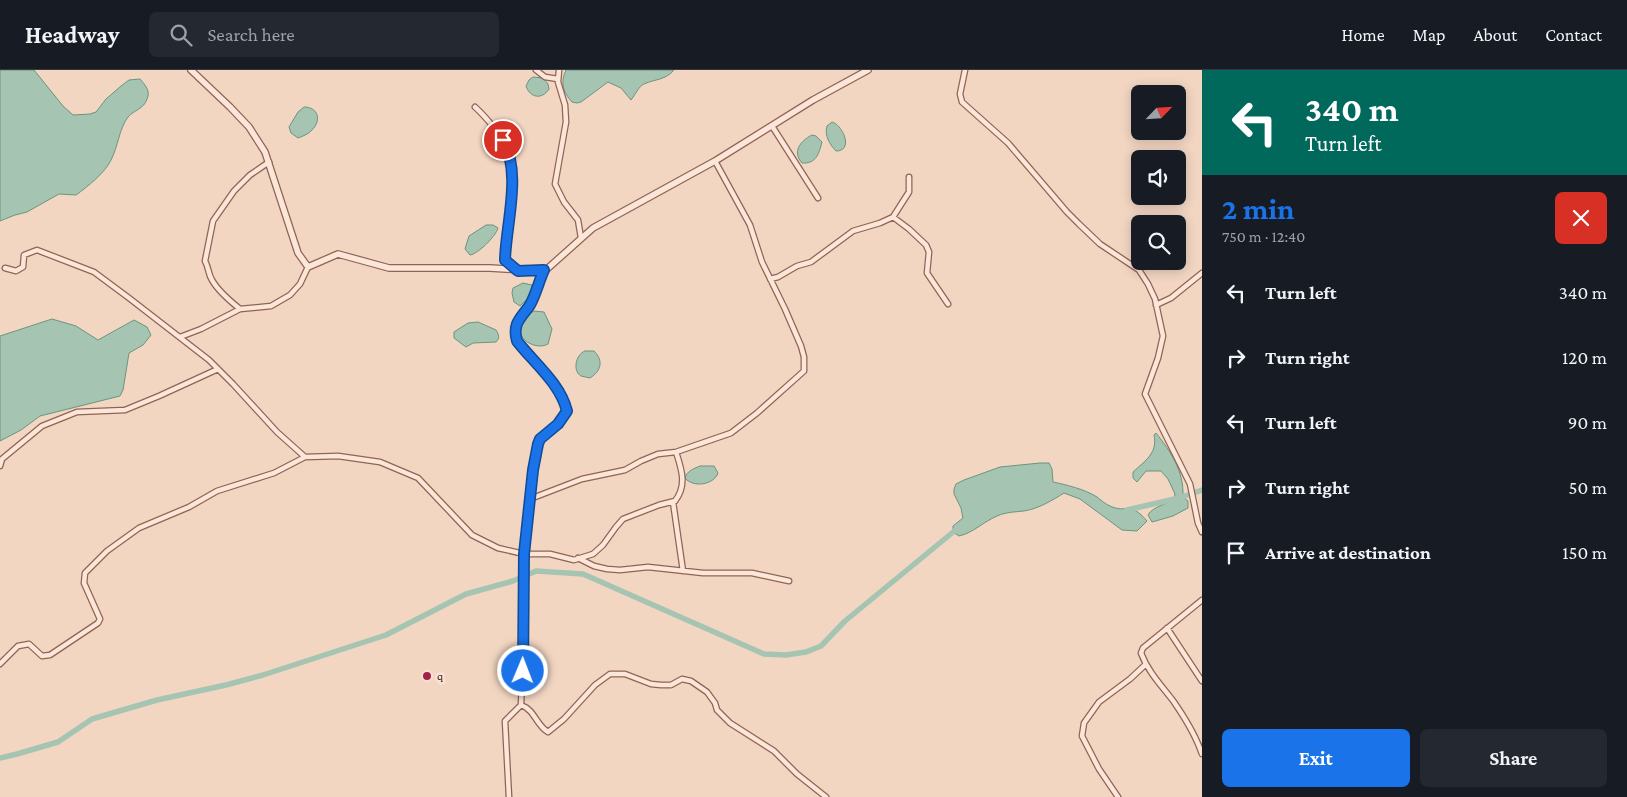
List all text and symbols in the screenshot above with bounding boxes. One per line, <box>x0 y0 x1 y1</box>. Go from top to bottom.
search box <box>149 12 499 57</box>
text: Headway <box>25 21 119 48</box>
icon: search <box>167 21 195 49</box>
text: Search here <box>207 24 295 45</box>
text: Home <box>1342 25 1385 45</box>
text: Map <box>1413 25 1445 45</box>
text: About <box>1473 25 1517 45</box>
text: Contact <box>1545 25 1602 45</box>
north arrow <box>1131 85 1186 140</box>
map controls <box>1131 85 1186 270</box>
icon: left <box>1222 90 1287 155</box>
text: 340 m <box>1305 90 1399 129</box>
pin <box>482 119 524 161</box>
icon: arrive <box>489 126 517 154</box>
text: Turn left <box>1305 131 1382 156</box>
button: sound <box>1131 150 1186 205</box>
text: 2 min <box>1222 192 1294 225</box>
button: close <box>1555 192 1607 244</box>
button: search <box>1131 215 1186 270</box>
text: 750 m · 12:40 <box>1222 228 1305 245</box>
icon: left <box>1222 279 1250 307</box>
text: Turn left <box>1265 282 1337 303</box>
text: 340 m <box>1559 282 1607 303</box>
icon: right <box>1222 344 1250 372</box>
text: Turn right <box>1265 347 1350 368</box>
text: 120 m <box>1562 347 1607 368</box>
icon: left <box>1222 409 1250 437</box>
text: Turn left <box>1265 412 1337 433</box>
text: 90 m <box>1568 412 1607 433</box>
icon: right <box>1222 474 1250 502</box>
text: Turn right <box>1265 477 1350 498</box>
text: 50 m <box>1568 477 1607 498</box>
icon: arrive <box>1222 539 1250 567</box>
text: Arrive at destination <box>1265 542 1431 563</box>
text: 150 m <box>1562 542 1607 563</box>
position arrow <box>496 644 548 696</box>
place label: q <box>437 669 444 683</box>
marker: q <box>421 670 433 682</box>
button: Exit <box>1222 729 1410 787</box>
button: Share <box>1420 729 1607 787</box>

